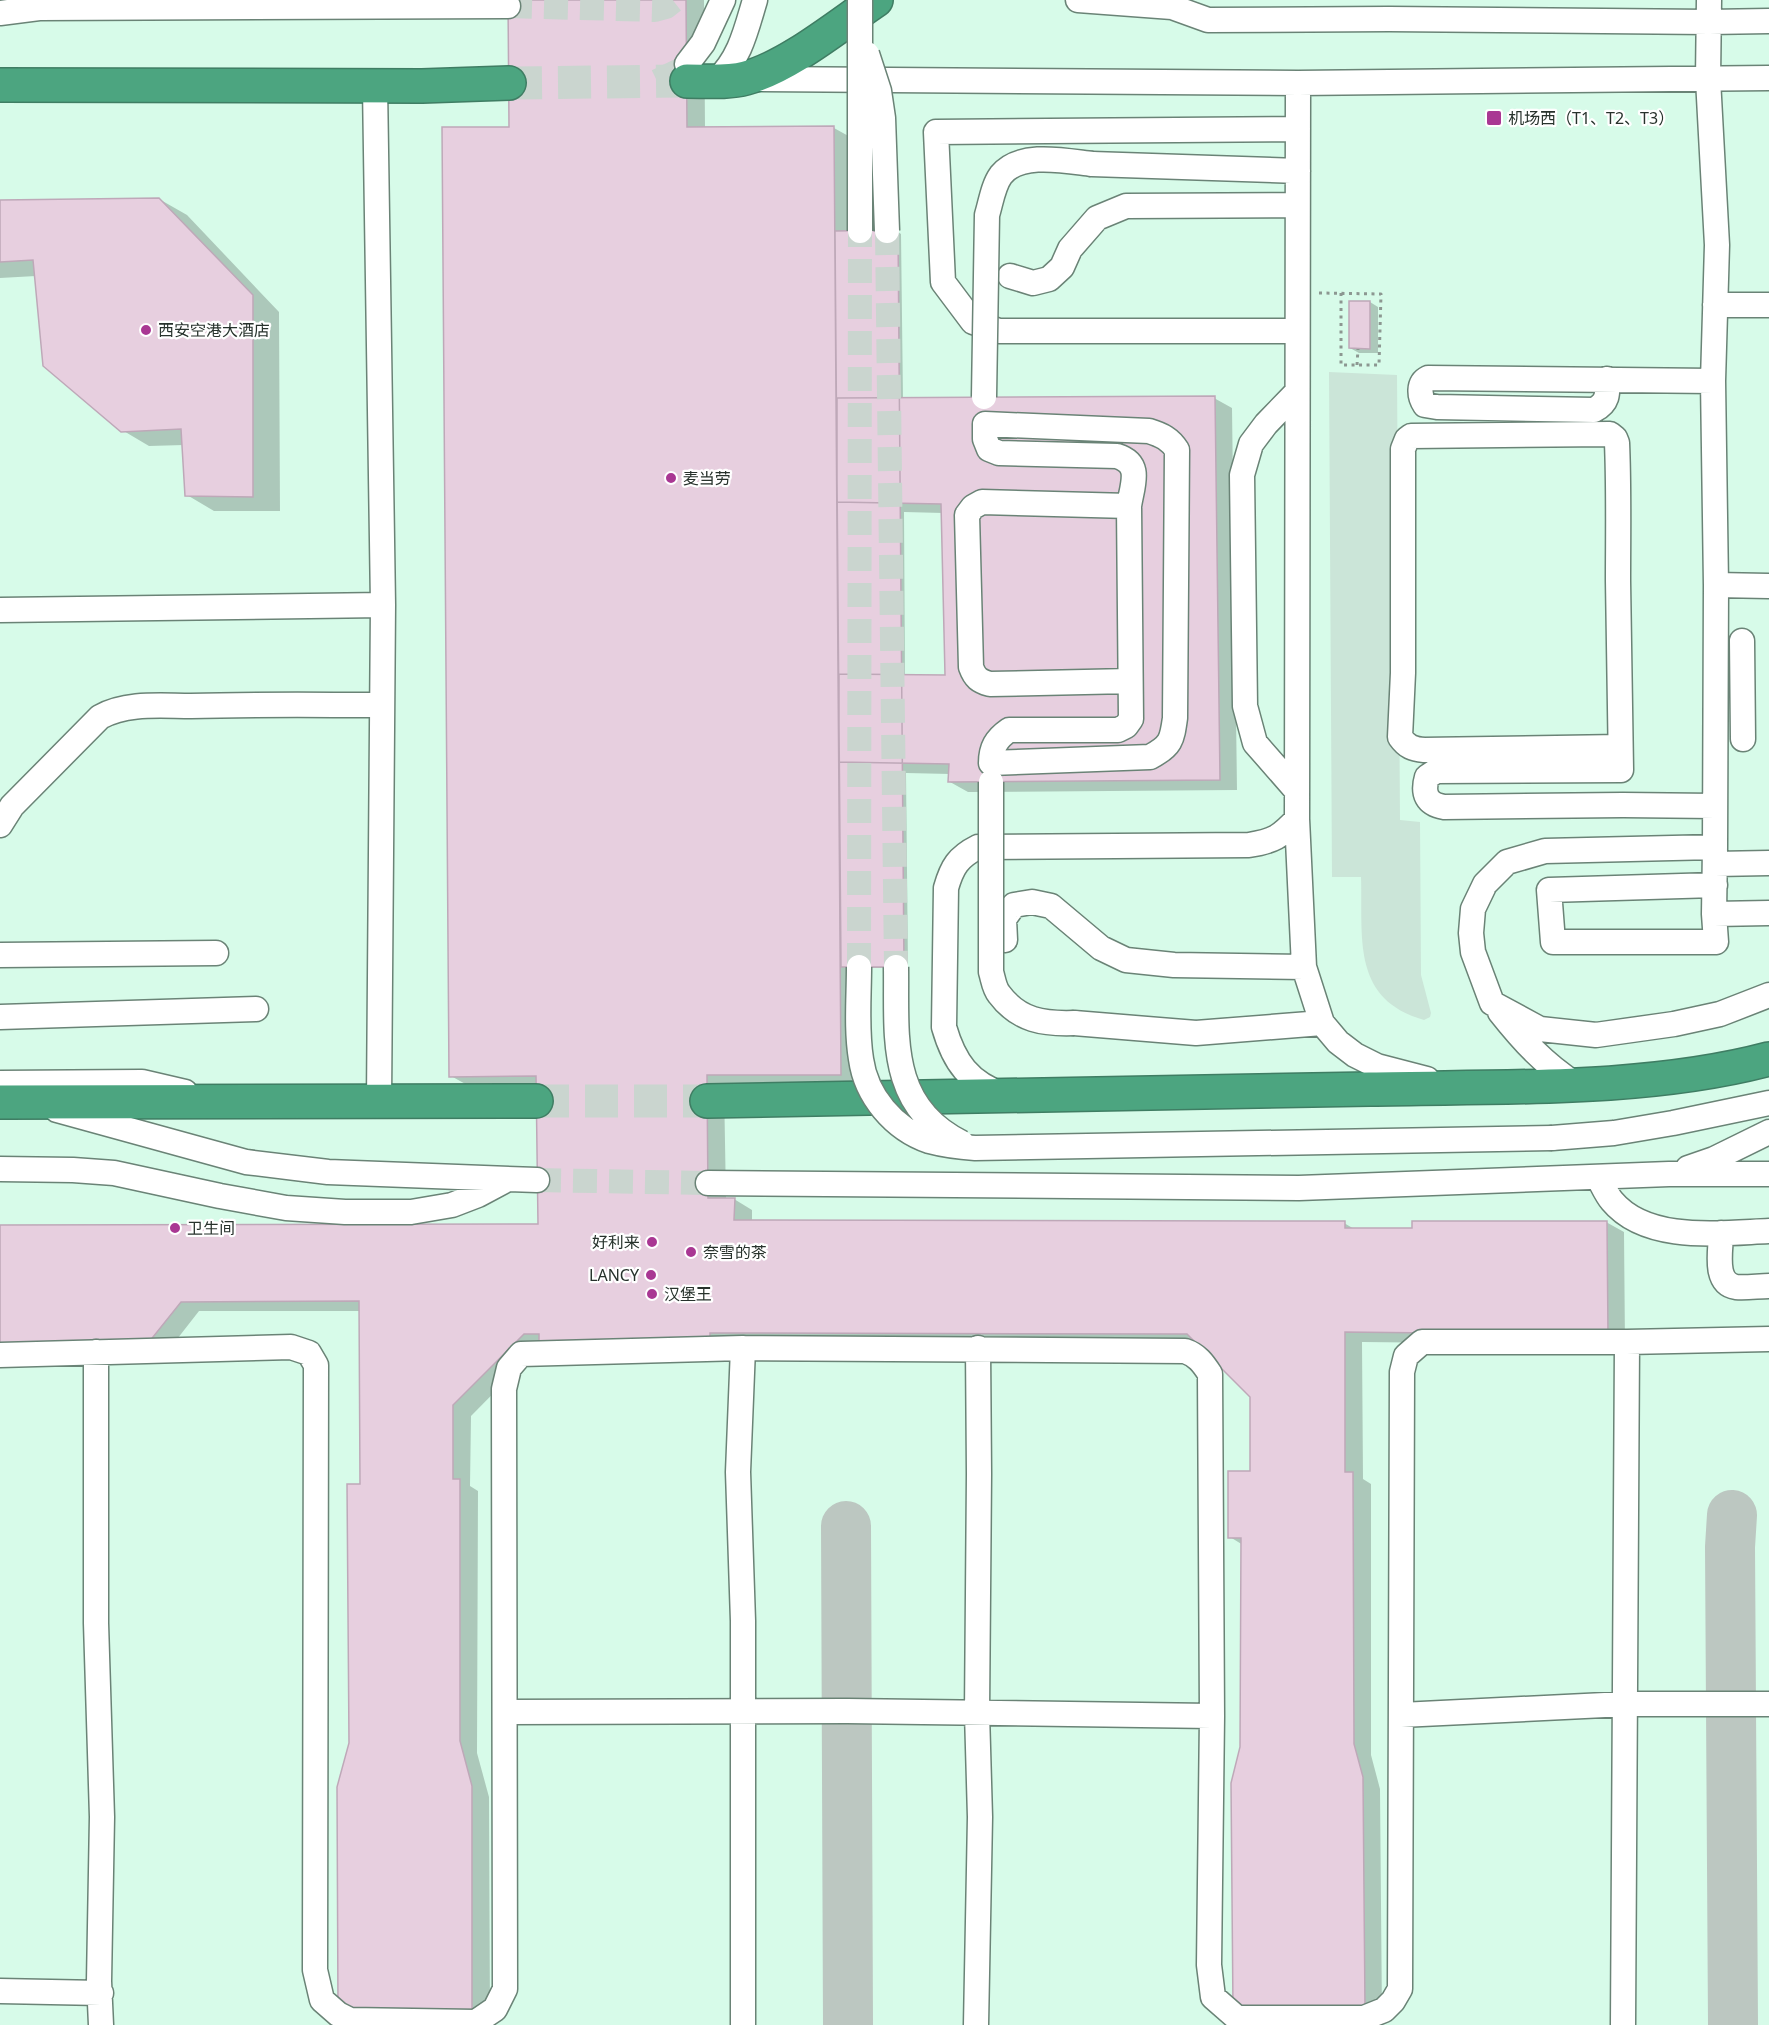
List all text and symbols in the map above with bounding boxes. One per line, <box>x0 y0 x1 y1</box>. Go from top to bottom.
place label: 机场西（T1、T2、T3） <box>1508 107 1674 129</box>
marker: 机场西（T1、T2、T3） <box>1485 109 1503 127</box>
place label: 西安空港大酒店 <box>158 319 270 341</box>
marker: 西安空港大酒店 <box>139 323 153 337</box>
place label: 麦当劳 <box>683 467 731 489</box>
marker: 麦当劳 <box>664 471 678 485</box>
place label: 卫生间 <box>187 1217 235 1239</box>
marker: 卫生间 <box>168 1221 182 1235</box>
place label: 好利来 <box>592 1231 640 1253</box>
marker: 好利来 <box>645 1235 659 1249</box>
place label: 奈雪的茶 <box>703 1241 767 1263</box>
marker: 奈雪的茶 <box>684 1245 698 1259</box>
place label: LANCY <box>589 1264 640 1286</box>
marker: LANCY <box>644 1268 658 1282</box>
place label: 汉堡王 <box>664 1283 712 1305</box>
marker: 汉堡王 <box>645 1287 659 1301</box>

